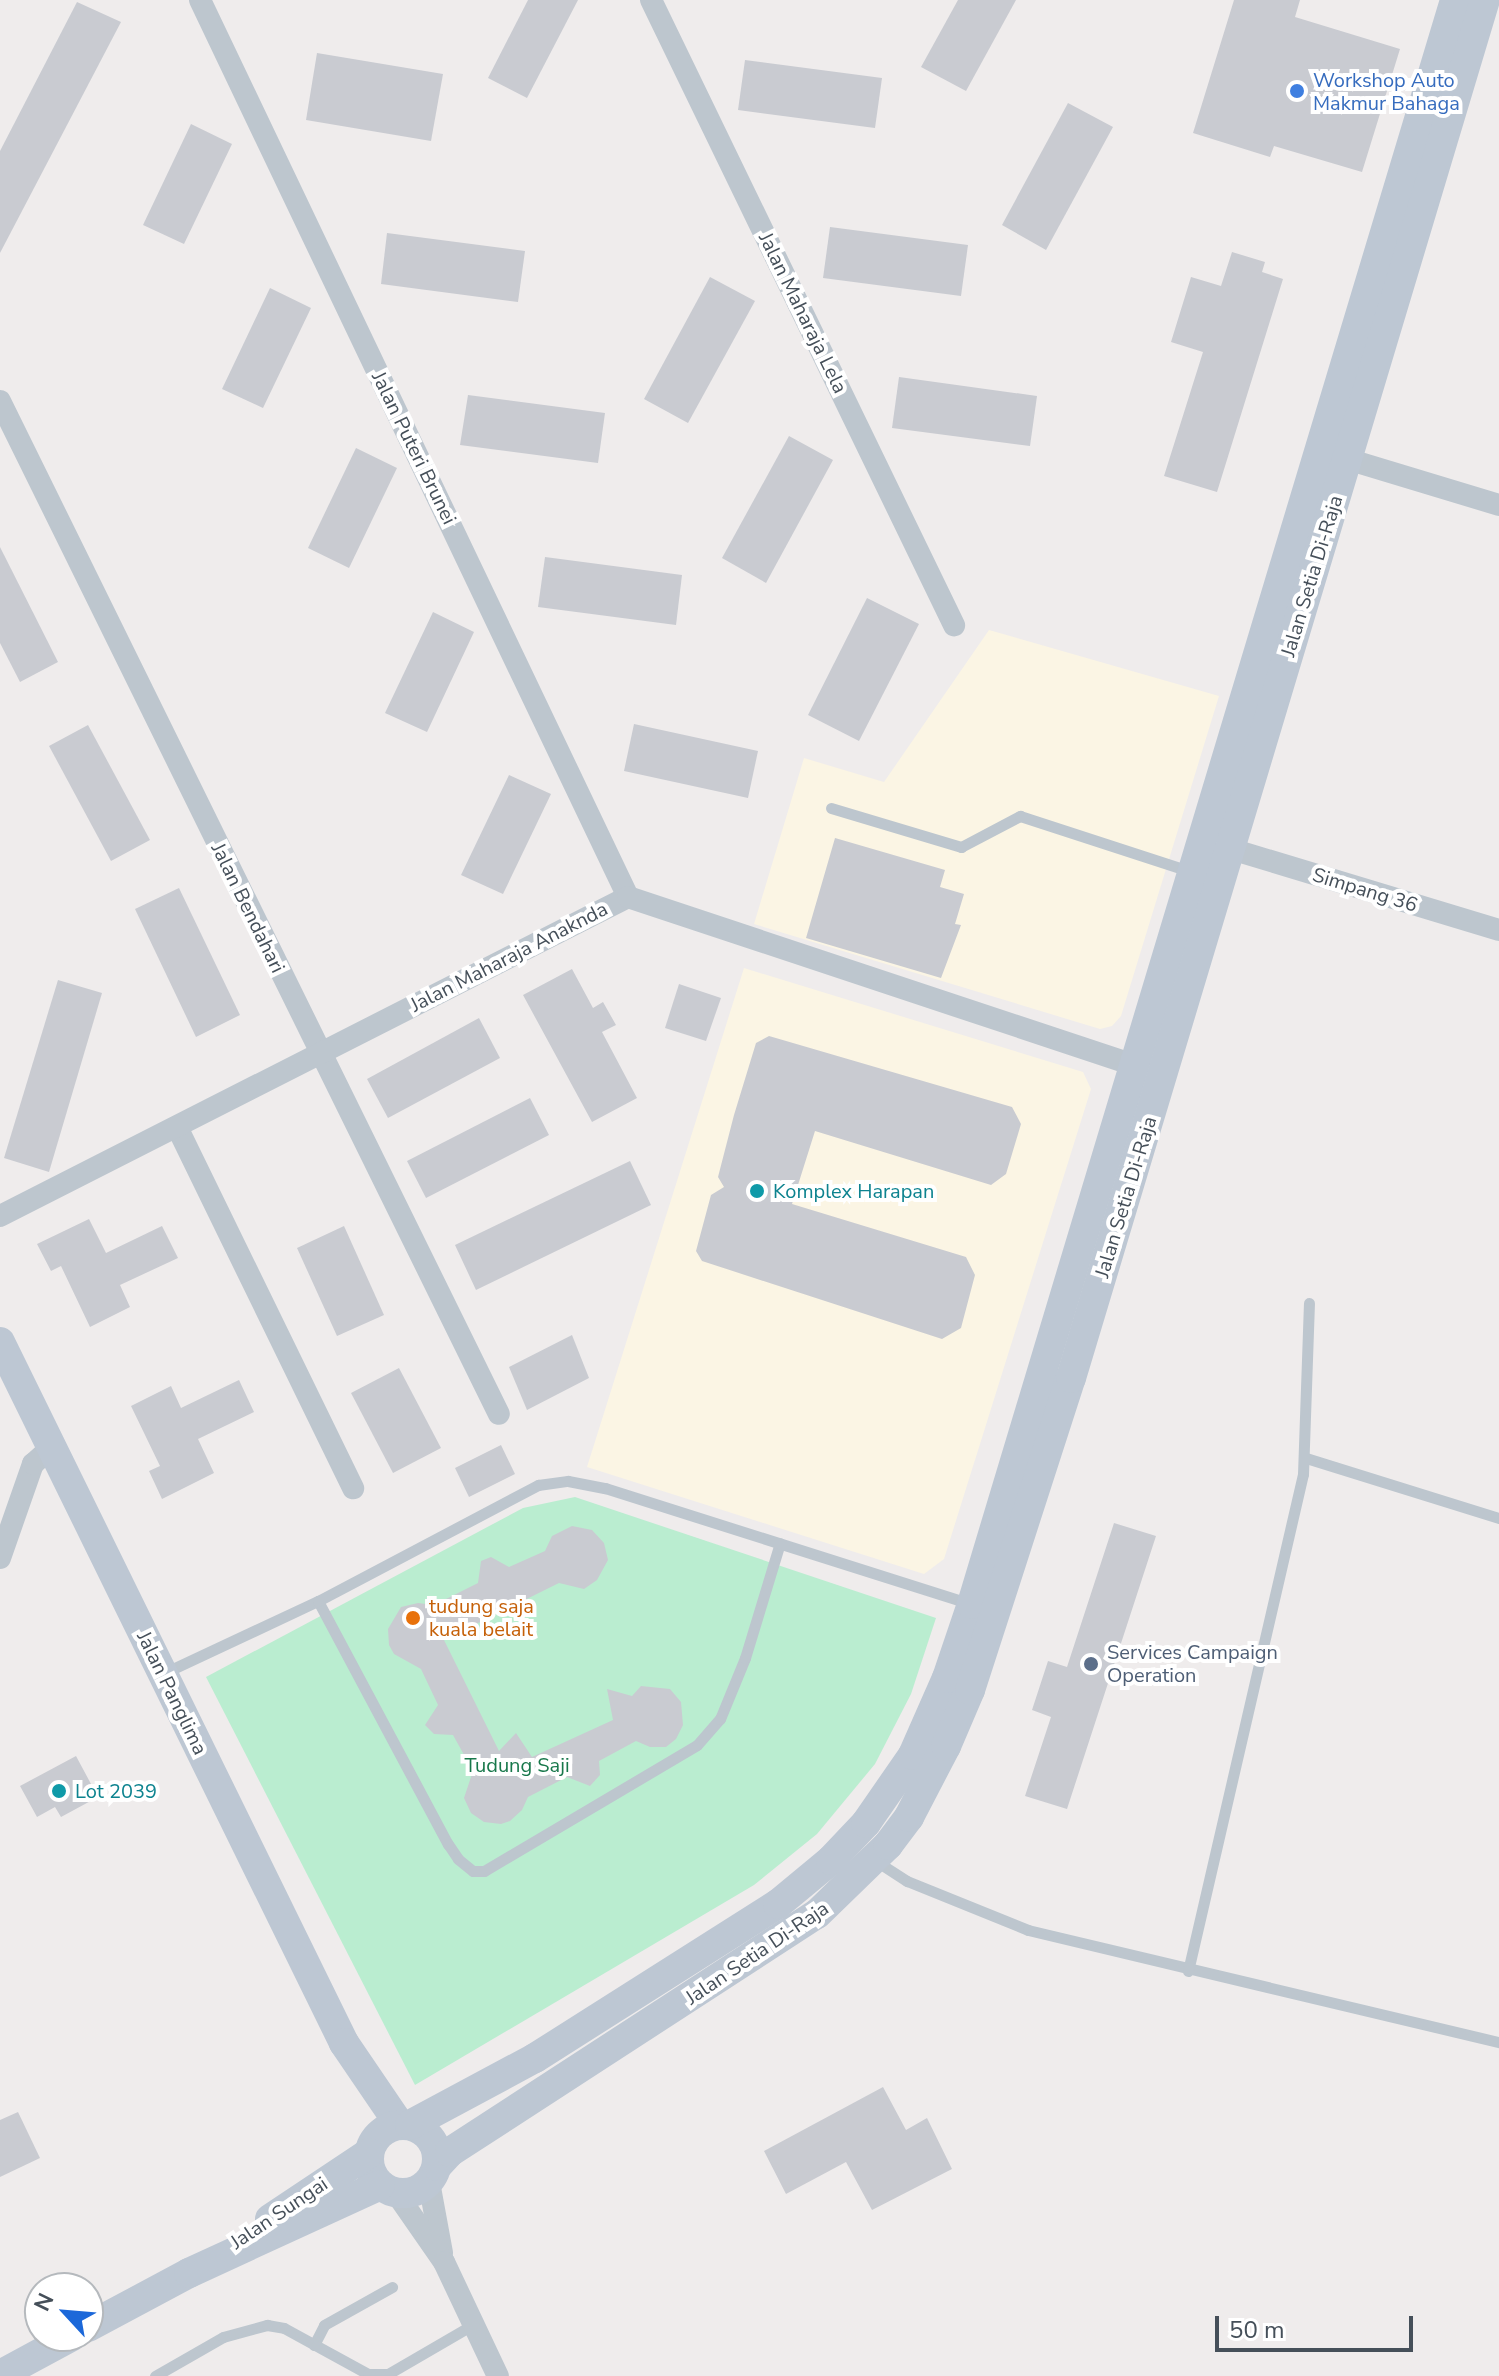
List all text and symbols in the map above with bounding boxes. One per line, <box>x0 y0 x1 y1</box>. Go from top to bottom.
place label: Workshop Auto Makmur Bahaga <box>1313 68 1460 115</box>
marker: Workshop Auto Makmur Bahaga <box>1288 82 1306 100</box>
street label: Jalan Maharaja Lela <box>754 229 852 397</box>
street label: Jalan Puteri Brunei <box>367 368 461 528</box>
street label: Jalan Setia Di-Raja <box>1276 492 1348 660</box>
street label: Jalan Bendahari <box>206 839 290 977</box>
street label: Simpang 36 <box>1310 863 1420 917</box>
street label: Jalan Maharaja Anaknda <box>406 897 612 1017</box>
street label: Jalan Setia Di-Raja <box>1090 1113 1162 1281</box>
place label: Komplex Harapan <box>773 1179 934 1203</box>
marker: Komplex Harapan <box>748 1182 766 1200</box>
place label: tudung saja kuala belait <box>429 1594 534 1641</box>
marker: tudung saja kuala belait <box>404 1609 422 1627</box>
street label: Jalan Panglima <box>132 1627 212 1759</box>
place label: Services Campaign Operation <box>1107 1640 1278 1687</box>
marker: Services Campaign Operation <box>1082 1655 1100 1673</box>
park label: Tudung Saji <box>464 1753 570 1777</box>
place label: Lot 2039 <box>75 1779 157 1803</box>
marker: Lot 2039 <box>50 1782 68 1800</box>
street label: Jalan Setia Di-Raja <box>681 1896 833 2010</box>
street label: Jalan Sungai <box>226 2172 332 2254</box>
north arrow <box>24 2272 104 2352</box>
text: N <box>27 2288 61 2316</box>
scale bar <box>1219 2300 1417 2350</box>
text: 50 m <box>1229 2314 1285 2346</box>

